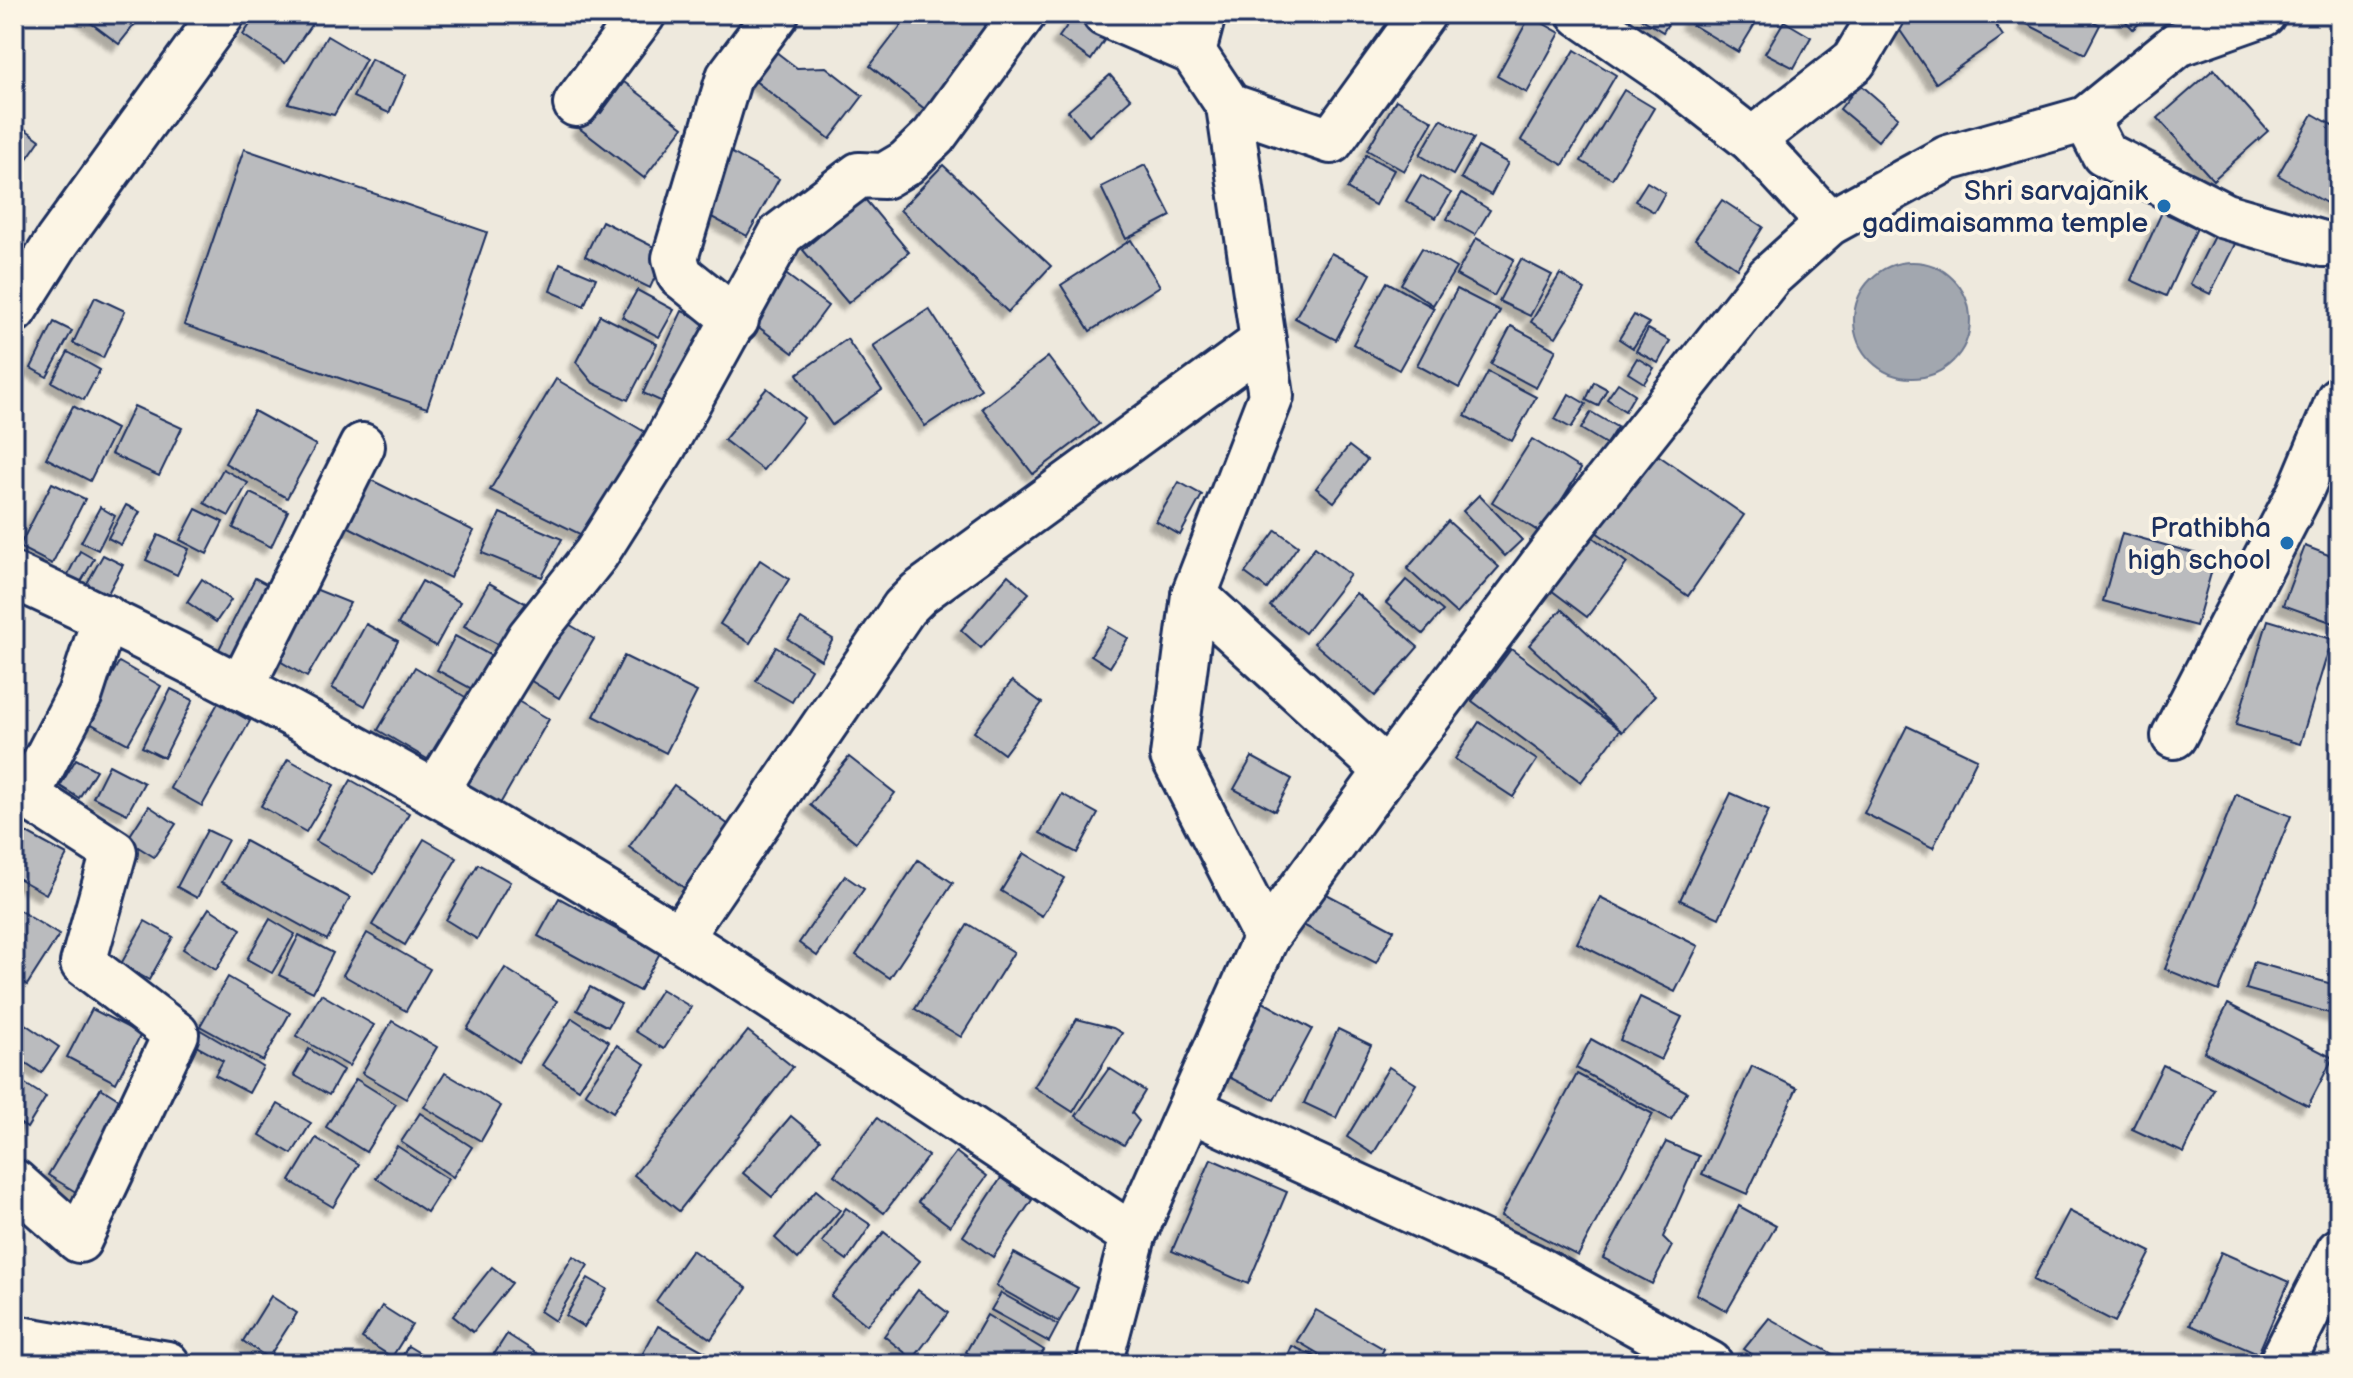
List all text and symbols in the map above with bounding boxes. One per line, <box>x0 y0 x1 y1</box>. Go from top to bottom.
place label: Shri sarvajanik gadimaisamma temple <box>1862 175 2148 240</box>
marker: Shri sarvajanik gadimaisamma temple <box>2155 197 2173 215</box>
place label: Prathibha high school <box>2127 512 2271 577</box>
marker: Prathibha high school <box>2278 534 2296 552</box>

